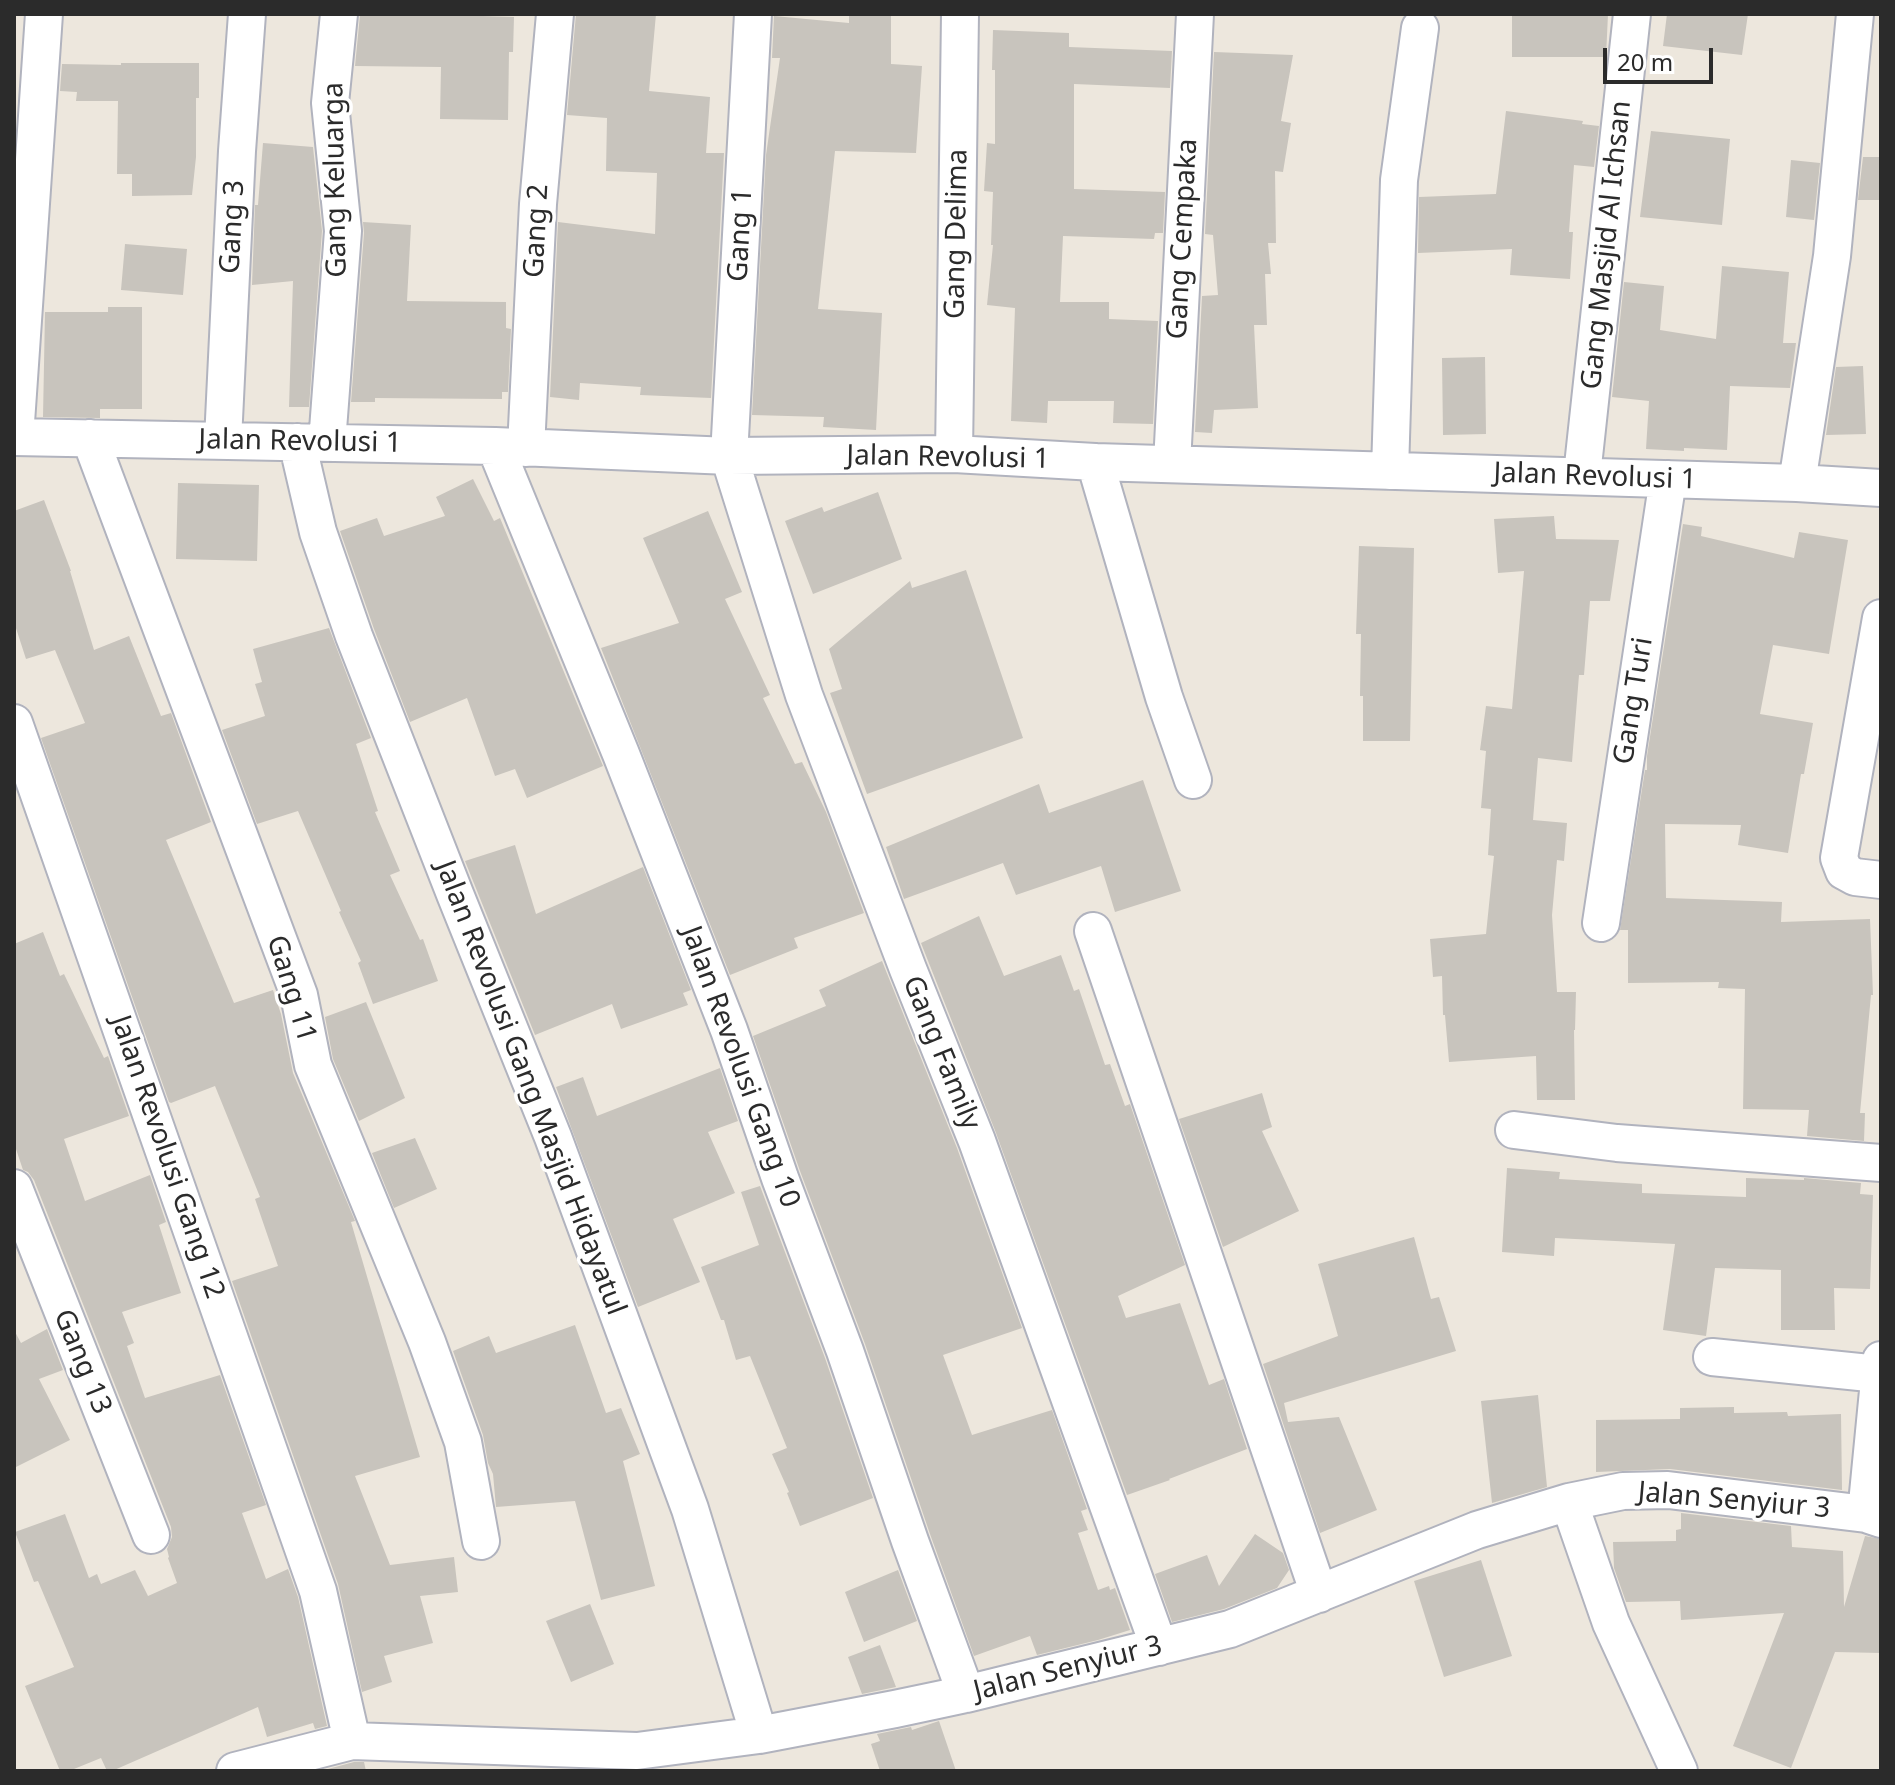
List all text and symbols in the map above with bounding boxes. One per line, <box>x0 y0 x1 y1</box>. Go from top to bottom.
scale bar <box>1607 32 1717 82</box>
text: 20 m <box>1617 45 1673 78</box>
street label: Gang Keluarga <box>317 82 355 278</box>
street label: Gang Masjid Al Ichsan <box>1575 99 1639 391</box>
street label: Gang Cempaka <box>1161 138 1205 340</box>
street label: Gang Delima <box>939 148 975 320</box>
street label: Gang 3 <box>214 179 252 275</box>
street label: Gang 2 <box>518 183 556 279</box>
street label: Gang 1 <box>722 187 760 283</box>
street label: Jalan Revolusi 1 <box>198 423 402 461</box>
street label: Jalan Revolusi 1 <box>846 439 1050 477</box>
street label: Jalan Revolusi 1 <box>1493 457 1697 497</box>
street label: Gang Turi <box>1607 635 1661 767</box>
street label: Jalan Revolusi Gang Masjid Hidayatul <box>428 856 632 1320</box>
street label: Jalan Revolusi Gang 10 <box>673 922 807 1212</box>
street label: Gang 11 <box>259 932 323 1046</box>
street label: Gang Family <box>895 971 987 1135</box>
street label: Jalan Revolusi Gang 12 <box>103 1011 231 1303</box>
street label: Gang 13 <box>46 1305 118 1419</box>
street label: Jalan Senyiur 3 <box>1636 1476 1832 1526</box>
street label: Jalan Senyiur 3 <box>970 1629 1166 1709</box>

